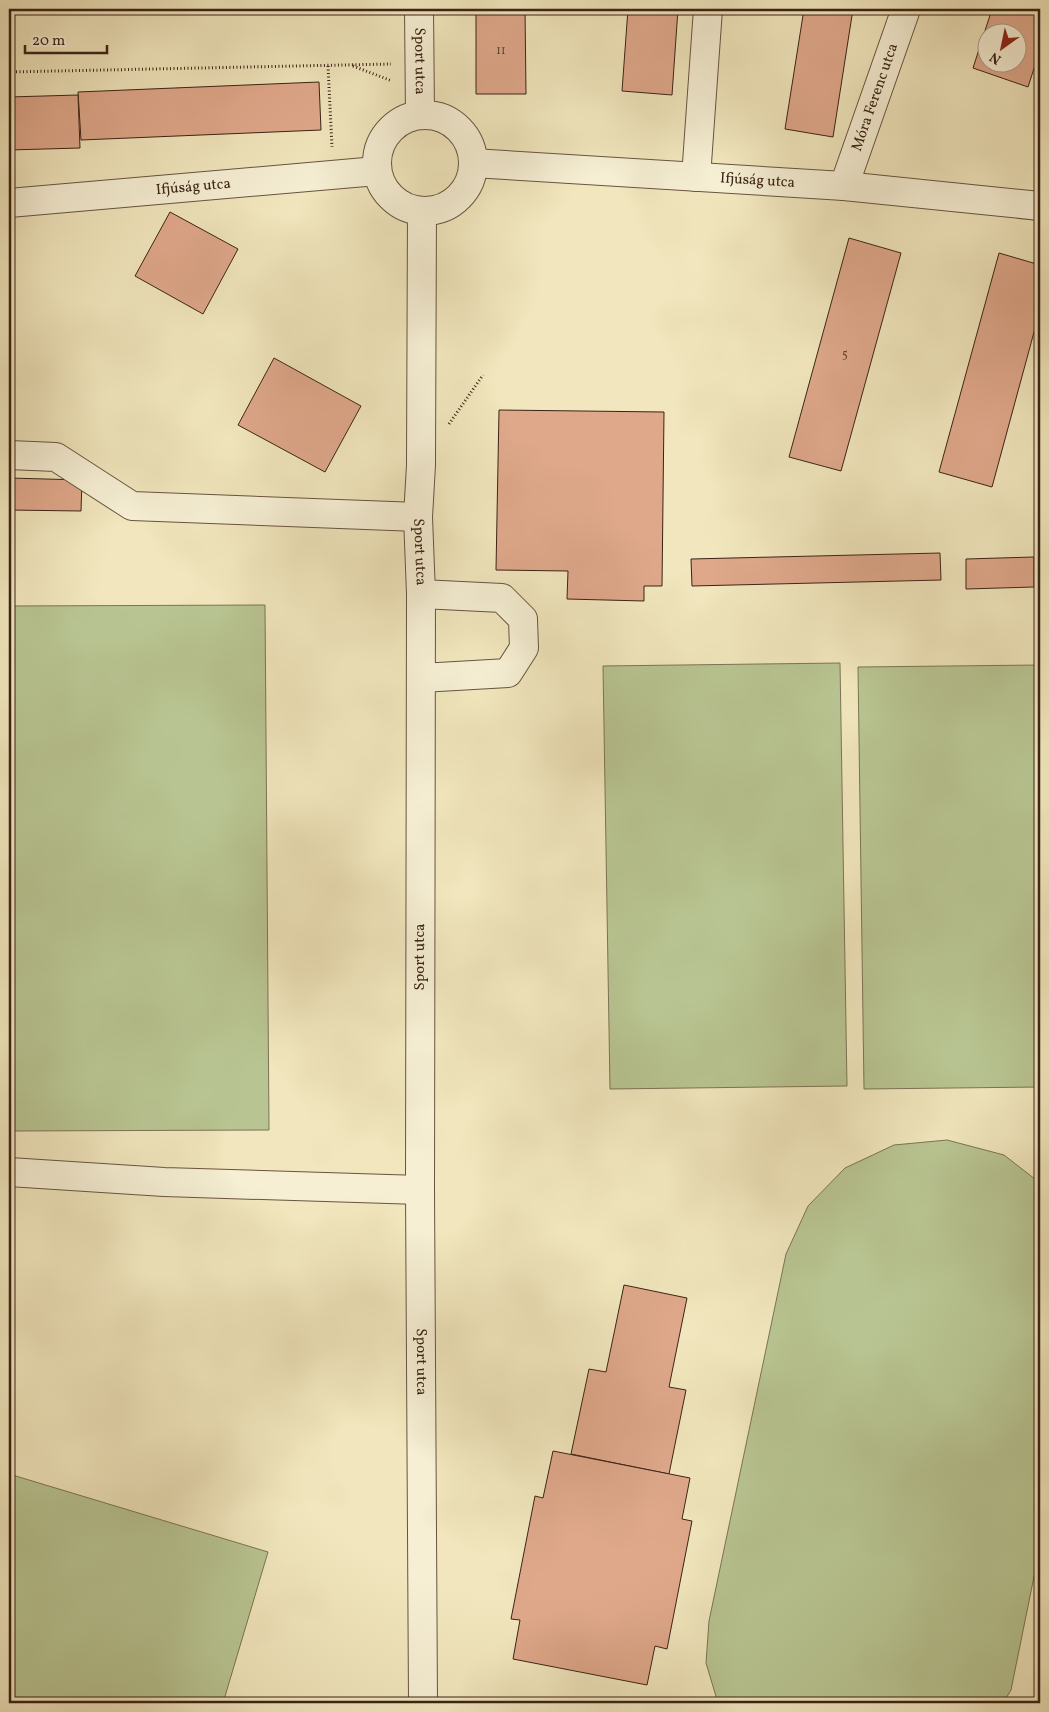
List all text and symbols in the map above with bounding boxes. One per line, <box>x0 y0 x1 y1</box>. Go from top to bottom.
scale bar <box>25 22 108 54</box>
north arrow <box>976 22 1026 72</box>
street label: Sport utca <box>409 27 430 95</box>
text: 20 m <box>32 31 65 52</box>
street label: Móra Ferenc utca <box>846 40 904 154</box>
house number: 11 <box>496 43 506 59</box>
text: N <box>986 47 1005 68</box>
street label: Ifjúság utca <box>719 168 796 193</box>
street label: Ifjúság utca <box>155 173 232 201</box>
house number: 5 <box>842 347 848 363</box>
street label: Sport utca <box>408 518 431 586</box>
street label: Sport utca <box>410 923 431 991</box>
street label: Sport utca <box>410 1328 432 1396</box>

